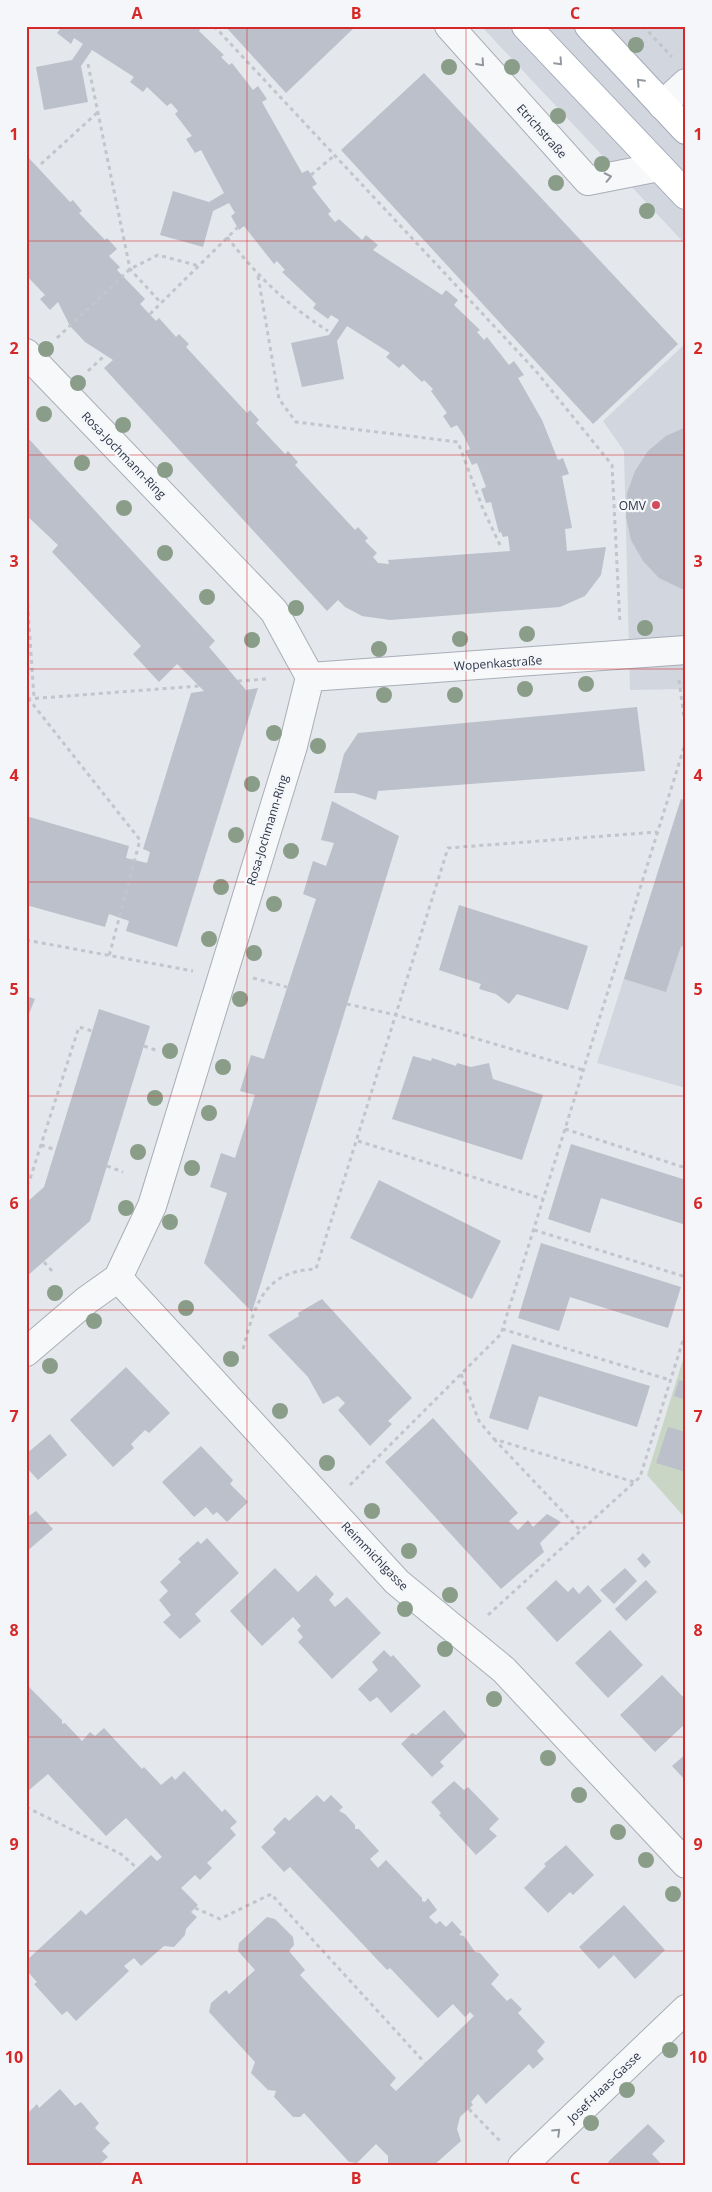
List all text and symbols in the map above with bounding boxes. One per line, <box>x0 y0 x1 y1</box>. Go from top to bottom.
text: A <box>131 2 143 24</box>
text: B <box>351 2 361 24</box>
text: C <box>570 2 580 24</box>
one-way arrow <box>553 56 562 65</box>
one-way arrow <box>475 57 484 66</box>
one-way arrow <box>637 78 646 87</box>
street label: Etrichstraße <box>513 100 571 162</box>
text: 1 <box>9 123 19 145</box>
text: 1 <box>693 123 703 145</box>
one-way arrow <box>604 172 612 183</box>
text: 2 <box>9 337 19 359</box>
text: 2 <box>693 337 703 359</box>
street label: Rosa-Jochmann-Ring <box>78 408 170 503</box>
place label: OMV <box>619 497 647 514</box>
marker: OMV <box>650 499 662 511</box>
text: 3 <box>9 550 19 572</box>
text: 3 <box>693 550 703 572</box>
street label: Wopenkastraße <box>453 651 543 675</box>
text: 4 <box>9 764 19 786</box>
text: 4 <box>693 764 703 786</box>
street label: Rosa-Jochmann-Ring <box>242 772 292 888</box>
text: 5 <box>9 978 19 1000</box>
text: 5 <box>693 978 703 1000</box>
text: 6 <box>9 1192 19 1214</box>
text: 6 <box>693 1192 703 1214</box>
text: 7 <box>9 1405 19 1427</box>
text: 7 <box>693 1405 703 1427</box>
street label: Reimmichlgasse <box>338 1518 413 1594</box>
text: 8 <box>9 1619 19 1641</box>
text: 8 <box>693 1619 703 1641</box>
text: 9 <box>9 1833 19 1855</box>
text: 9 <box>693 1833 703 1855</box>
text: 10 <box>5 2046 23 2068</box>
text: 10 <box>689 2046 707 2068</box>
street label: Josef-Haas-Gasse <box>563 2047 645 2127</box>
one-way arrow <box>551 2129 560 2138</box>
text: A <box>131 2167 143 2189</box>
text: B <box>351 2167 361 2189</box>
text: C <box>570 2167 580 2189</box>

